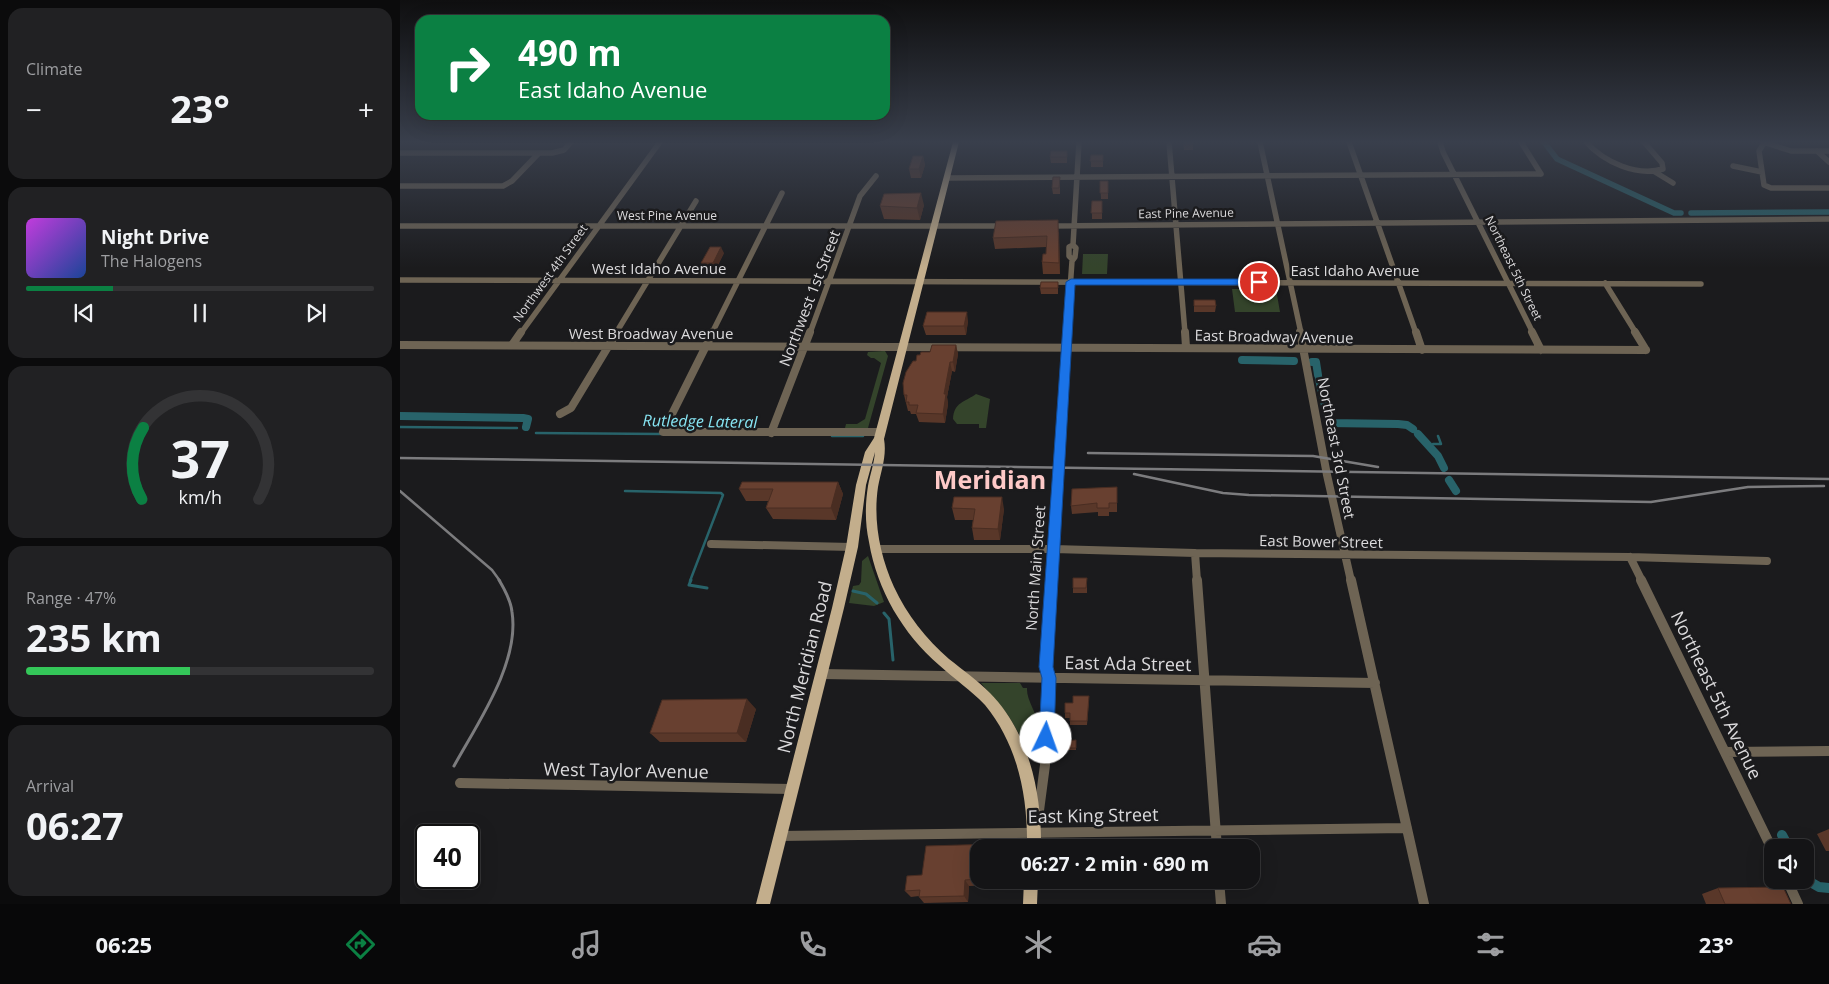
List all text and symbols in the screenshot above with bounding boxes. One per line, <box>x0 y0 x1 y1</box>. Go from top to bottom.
text: 490 m <box>518 29 622 76</box>
icon: right <box>435 35 500 100</box>
text: Climate <box>26 58 83 80</box>
text: East Idaho Avenue <box>518 74 707 104</box>
text: 23° <box>170 82 230 134</box>
text: − <box>26 90 42 128</box>
text: + <box>358 90 374 128</box>
street label: East Pine Avenue <box>1138 204 1234 222</box>
street label: West Pine Avenue <box>617 207 717 224</box>
street label: Northeast 5th Street <box>1481 213 1547 323</box>
street label: Northwest 4th Street <box>509 221 591 325</box>
text: Night Drive <box>101 224 209 250</box>
street label: Northwest 1st Street <box>774 227 844 369</box>
text: The Halogens <box>101 250 202 272</box>
street label: West Idaho Avenue <box>592 258 726 278</box>
street label: East Idaho Avenue <box>1290 260 1420 280</box>
pin <box>1238 261 1280 303</box>
icon: arrive <box>1245 268 1273 296</box>
icon: previous <box>70 299 98 327</box>
icon: pause <box>186 299 214 327</box>
icon: next <box>302 299 330 327</box>
street label: West Broadway Avenue <box>569 323 733 343</box>
street label: East Broadway Avenue <box>1194 325 1354 347</box>
street label: Northeast 3rd Street <box>1313 375 1361 521</box>
water label: Rutledge Lateral <box>642 409 758 433</box>
text: 37 <box>170 422 230 493</box>
district label: Meridian <box>934 462 1046 496</box>
text: km/h <box>178 485 222 509</box>
street label: North Main Street <box>1021 505 1049 631</box>
street label: East Bower Street <box>1259 530 1383 552</box>
street label: North Meridian Road <box>771 579 837 755</box>
text: Range · 47% <box>26 587 116 609</box>
street label: Northeast 5th Avenue <box>1666 607 1768 783</box>
text: 235 km <box>26 611 162 663</box>
street label: East Ada Street <box>1064 650 1192 676</box>
position arrow <box>1019 711 1071 763</box>
street label: West Taylor Avenue <box>543 757 709 783</box>
text: Arrival <box>26 775 74 797</box>
text: 06:27 <box>26 799 124 851</box>
street label: East King Street <box>1027 802 1159 828</box>
speed limit sign: 40 <box>415 824 480 889</box>
map controls <box>1764 839 1814 889</box>
button: sound <box>1764 839 1814 889</box>
text: 06:27 · 2 min · 690 m <box>1021 851 1209 877</box>
icon: directions <box>343 927 378 962</box>
icon: music <box>569 927 604 962</box>
icon: phone <box>795 927 830 962</box>
icon: climate <box>1021 927 1056 962</box>
icon: car <box>1247 927 1282 962</box>
icon: filters <box>1473 927 1508 962</box>
text: 06:25 <box>95 929 152 959</box>
text: 23° <box>1699 929 1733 959</box>

